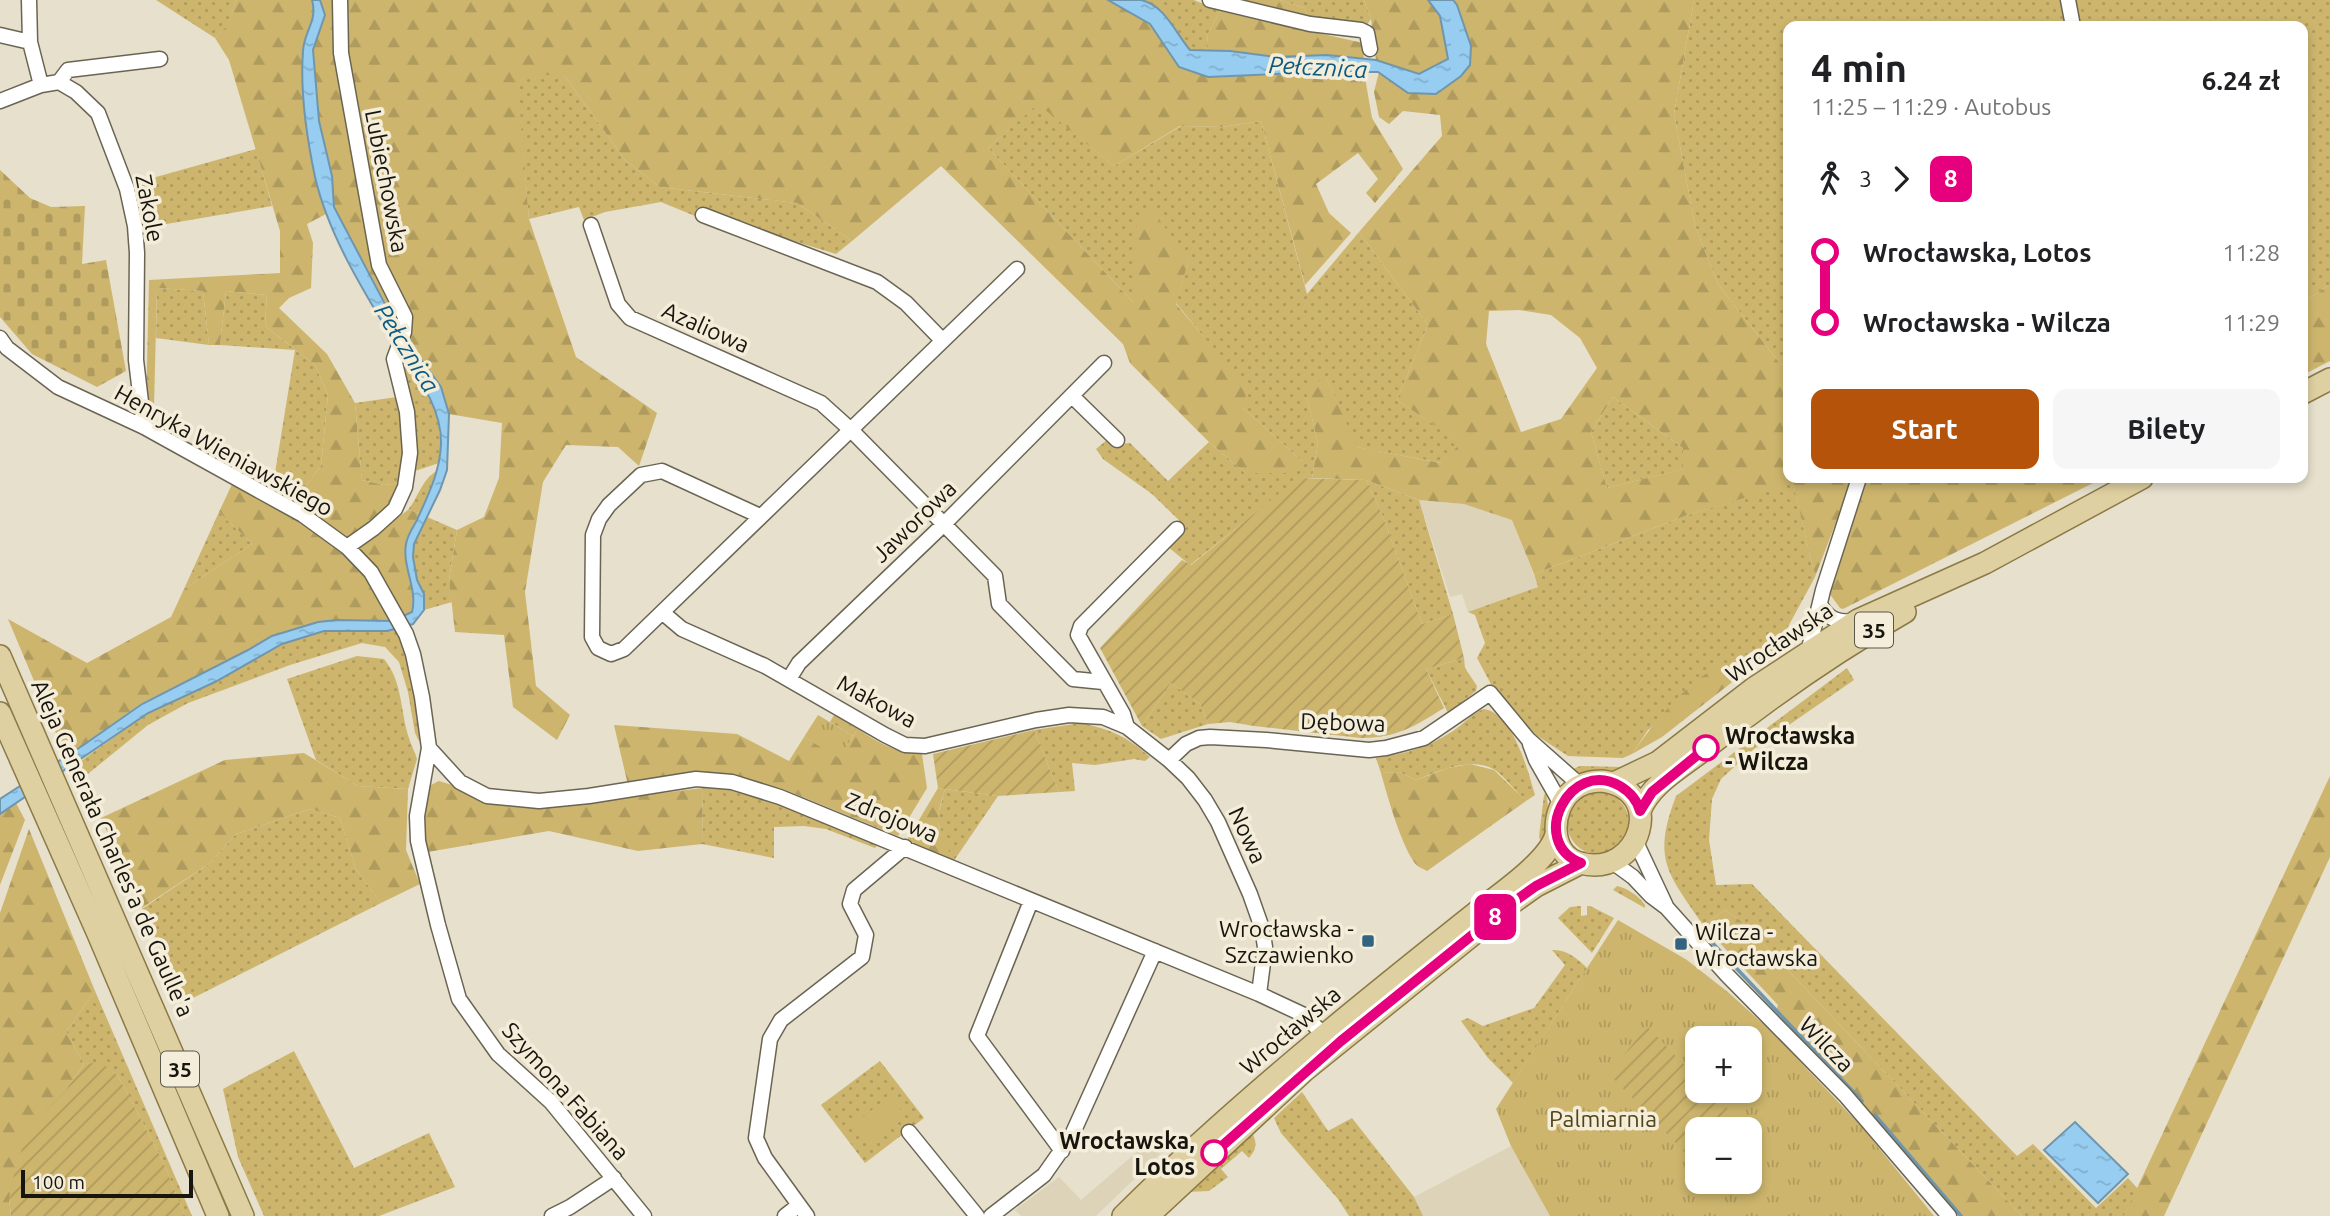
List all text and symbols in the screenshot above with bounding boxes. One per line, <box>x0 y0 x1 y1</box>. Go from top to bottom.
text: 4 min <box>1811 47 1907 89</box>
water label: Pełcznica <box>1268 51 1368 83</box>
text: 6.24 zł <box>2202 66 2280 95</box>
text: 11:25 – 11:29 · Autobus <box>1811 94 2051 119</box>
street label: Lubiechowska <box>361 107 413 255</box>
icon: walk <box>1811 160 1849 198</box>
icon: forward <box>1882 160 1920 198</box>
text: 8 <box>1944 165 1958 192</box>
text: 3 <box>1859 166 1872 191</box>
street label: Zakole <box>131 172 169 244</box>
text: Wrocławska, Lotos <box>1863 238 2091 267</box>
text: 11:28 <box>2222 240 2280 265</box>
street label: Azaliowa <box>659 297 753 357</box>
water label: Pełcznica <box>369 299 445 397</box>
text: Wrocławska - Wilcza <box>1863 308 2111 337</box>
text: 11:29 <box>2222 310 2280 335</box>
street label: Henryka Wieniawskiego <box>110 379 338 521</box>
button: Start <box>1811 389 2039 469</box>
button: Bilety <box>2053 389 2280 469</box>
street label: Jaworowa <box>867 475 961 567</box>
street label: Wrocławska <box>1721 597 1837 687</box>
road number: 35 <box>1855 612 1893 648</box>
street label: Makowa <box>833 670 921 732</box>
street label: Aleja Generała Charles'a de Gaulle'a <box>27 676 199 1020</box>
street label: Dębowa <box>1300 708 1386 736</box>
place label: Wrocławska - Wilcza <box>1725 723 1855 774</box>
marker: Wrocławska - Wilcza <box>1693 735 1719 761</box>
street label: Zdrojowa <box>842 787 942 847</box>
street label: Nowa <box>1224 803 1272 867</box>
line badge: 8 <box>1472 894 1518 940</box>
text: 8 <box>1488 903 1502 930</box>
place label: Wrocławska - Szczawienko <box>1219 916 1354 967</box>
place label: Wilcza - Wrocławska <box>1695 919 1818 970</box>
marker: Wrocławska - Szczawienko <box>1360 933 1376 949</box>
marker: Wilcza - Wrocławska <box>1673 936 1689 952</box>
street label: Wrocławska <box>1235 981 1345 1079</box>
street label: Wilcza <box>1795 1011 1859 1077</box>
street label: Szymona Fabiana <box>498 1017 634 1165</box>
map controls <box>1685 1026 1762 1194</box>
button: + <box>1685 1026 1762 1103</box>
road number: 35 <box>161 1052 199 1086</box>
park label: Palmiarnia <box>1549 1106 1657 1131</box>
button: − <box>1685 1117 1762 1194</box>
place label: Wrocławska, Lotos <box>1059 1128 1195 1179</box>
marker: Wrocławska, Lotos <box>1201 1140 1227 1166</box>
scale bar <box>21 1167 192 1199</box>
text: 100 m <box>32 1171 85 1193</box>

